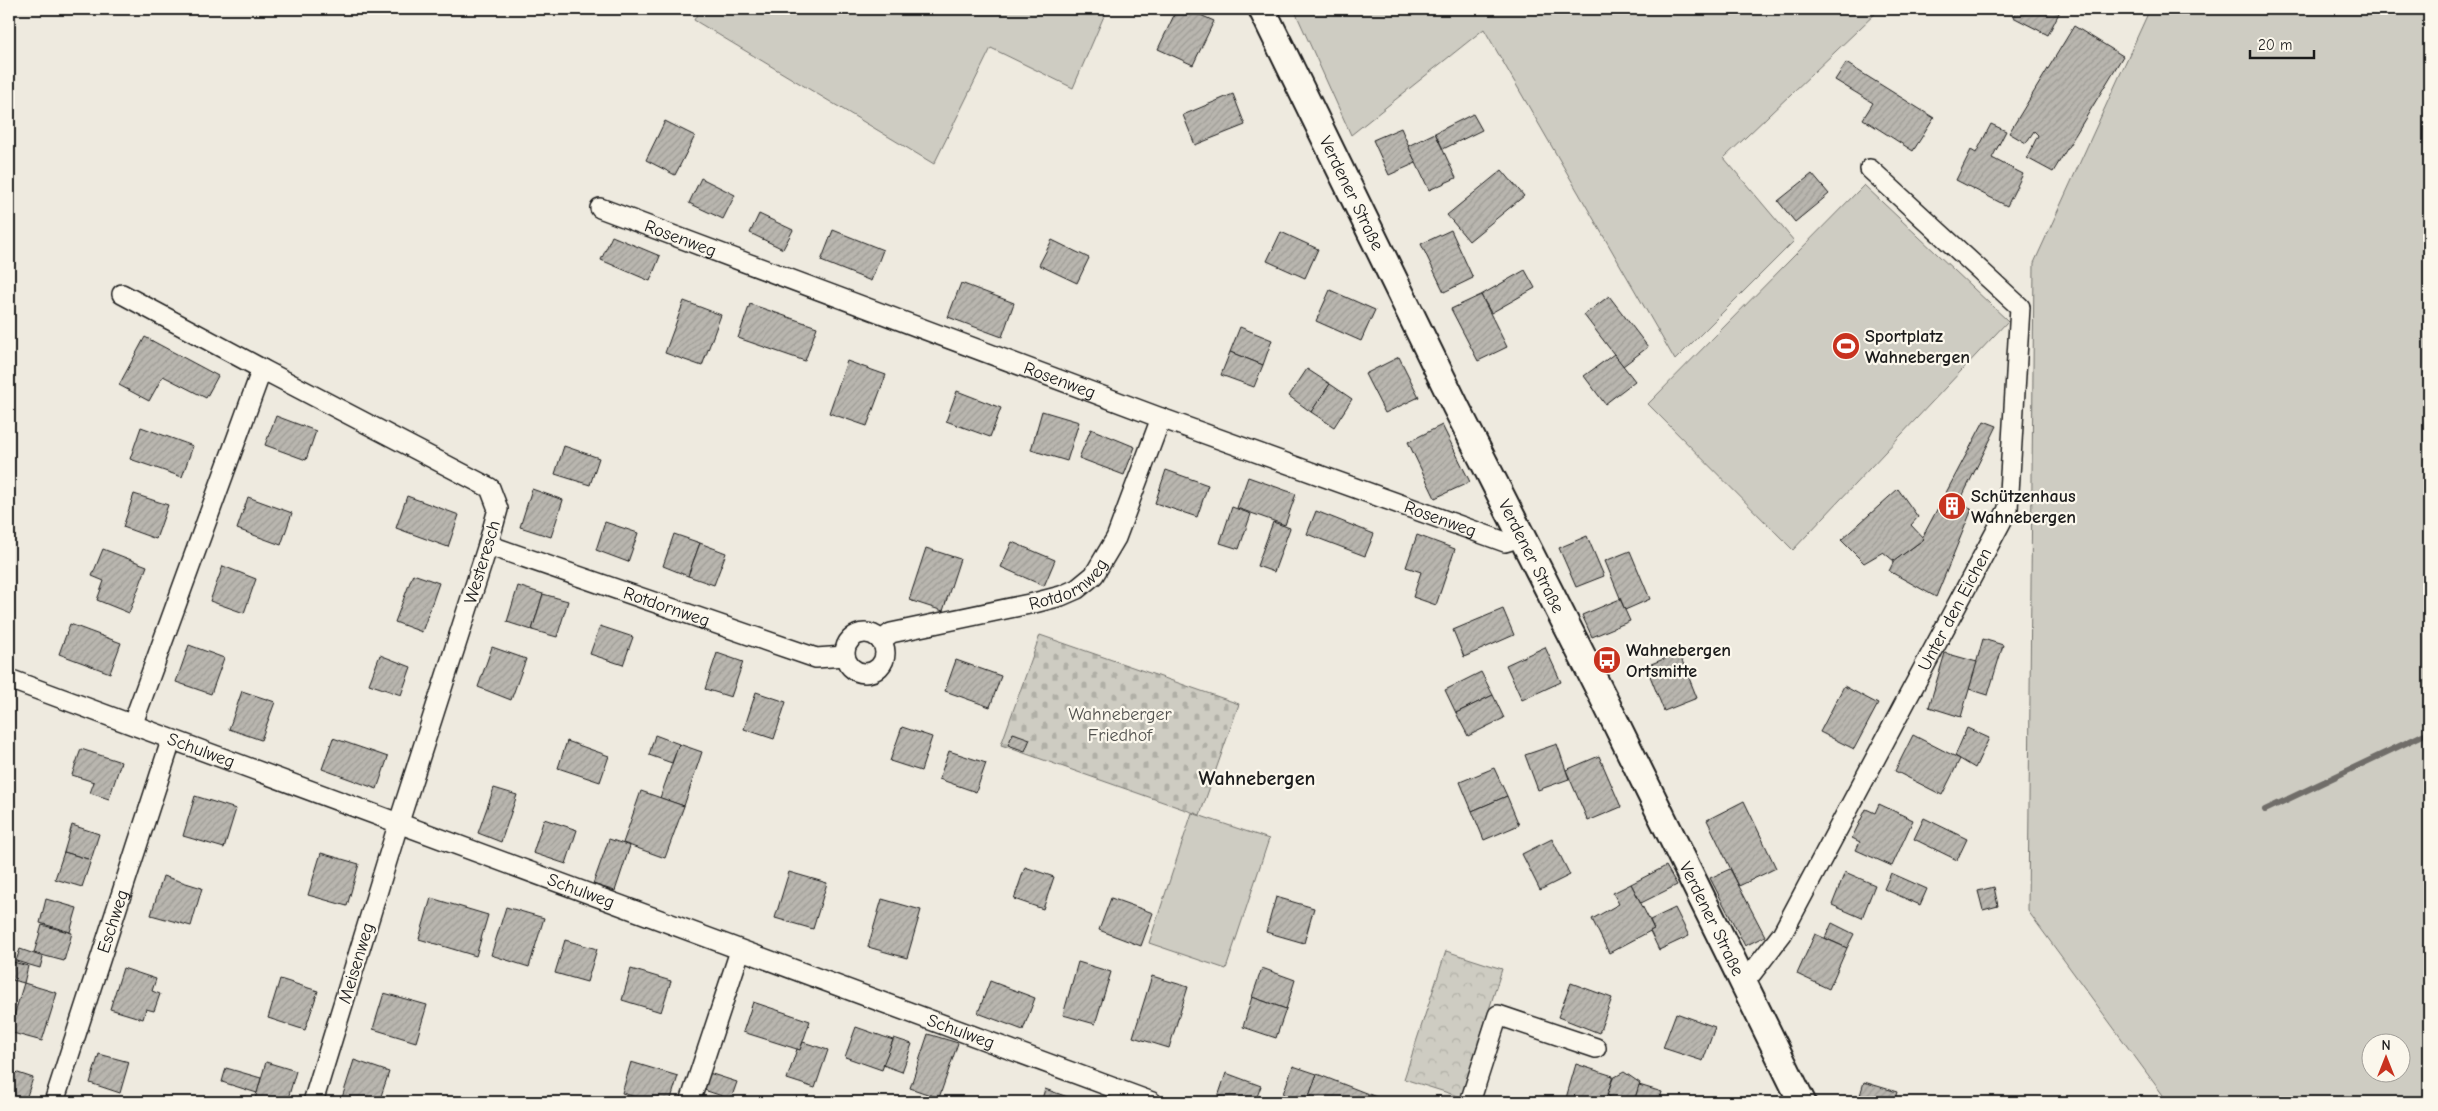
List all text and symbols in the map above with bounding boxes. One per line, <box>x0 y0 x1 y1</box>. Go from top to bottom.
scale bar <box>2250 28 2314 60</box>
text: 20 m <box>2258 36 2292 54</box>
street label: Verdener Straße <box>1315 133 1388 254</box>
street label: Rosenweg <box>641 216 719 262</box>
place label: Sportplatz Wahnebergen <box>1865 326 1970 368</box>
sports icon: Sportplatz Wahnebergen <box>1831 331 1861 361</box>
street label: Rosenweg <box>1021 358 1099 404</box>
place label: Schützenhaus Wahnebergen <box>1971 486 2076 528</box>
building icon: Schützenhaus Wahnebergen <box>1937 491 1967 521</box>
street label: Verdener Straße <box>1494 496 1569 617</box>
street label: Rosenweg <box>1401 497 1479 542</box>
street label: Westeresch <box>460 518 505 606</box>
street label: Unter den Eichen <box>1914 545 1996 675</box>
street label: Rotdornweg <box>1027 555 1112 615</box>
street label: Rotdornweg <box>621 582 712 632</box>
place label: Wahnebergen Ortsmitte <box>1626 640 1731 682</box>
bus stop icon: Wahnebergen Ortsmitte <box>1592 645 1622 675</box>
park label: Wahneberger Friedhof <box>1068 704 1172 746</box>
street label: Schulweg <box>164 729 238 773</box>
district label: Wahnebergen <box>1199 767 1315 790</box>
street label: Verdener Straße <box>1675 858 1748 980</box>
street label: Schulweg <box>544 869 618 913</box>
street label: Eschweg <box>93 887 133 956</box>
street label: Meisenweg <box>334 920 379 1006</box>
street label: Schulweg <box>924 1010 997 1054</box>
north arrow <box>2360 1034 2410 1084</box>
text: N <box>2381 1037 2391 1054</box>

